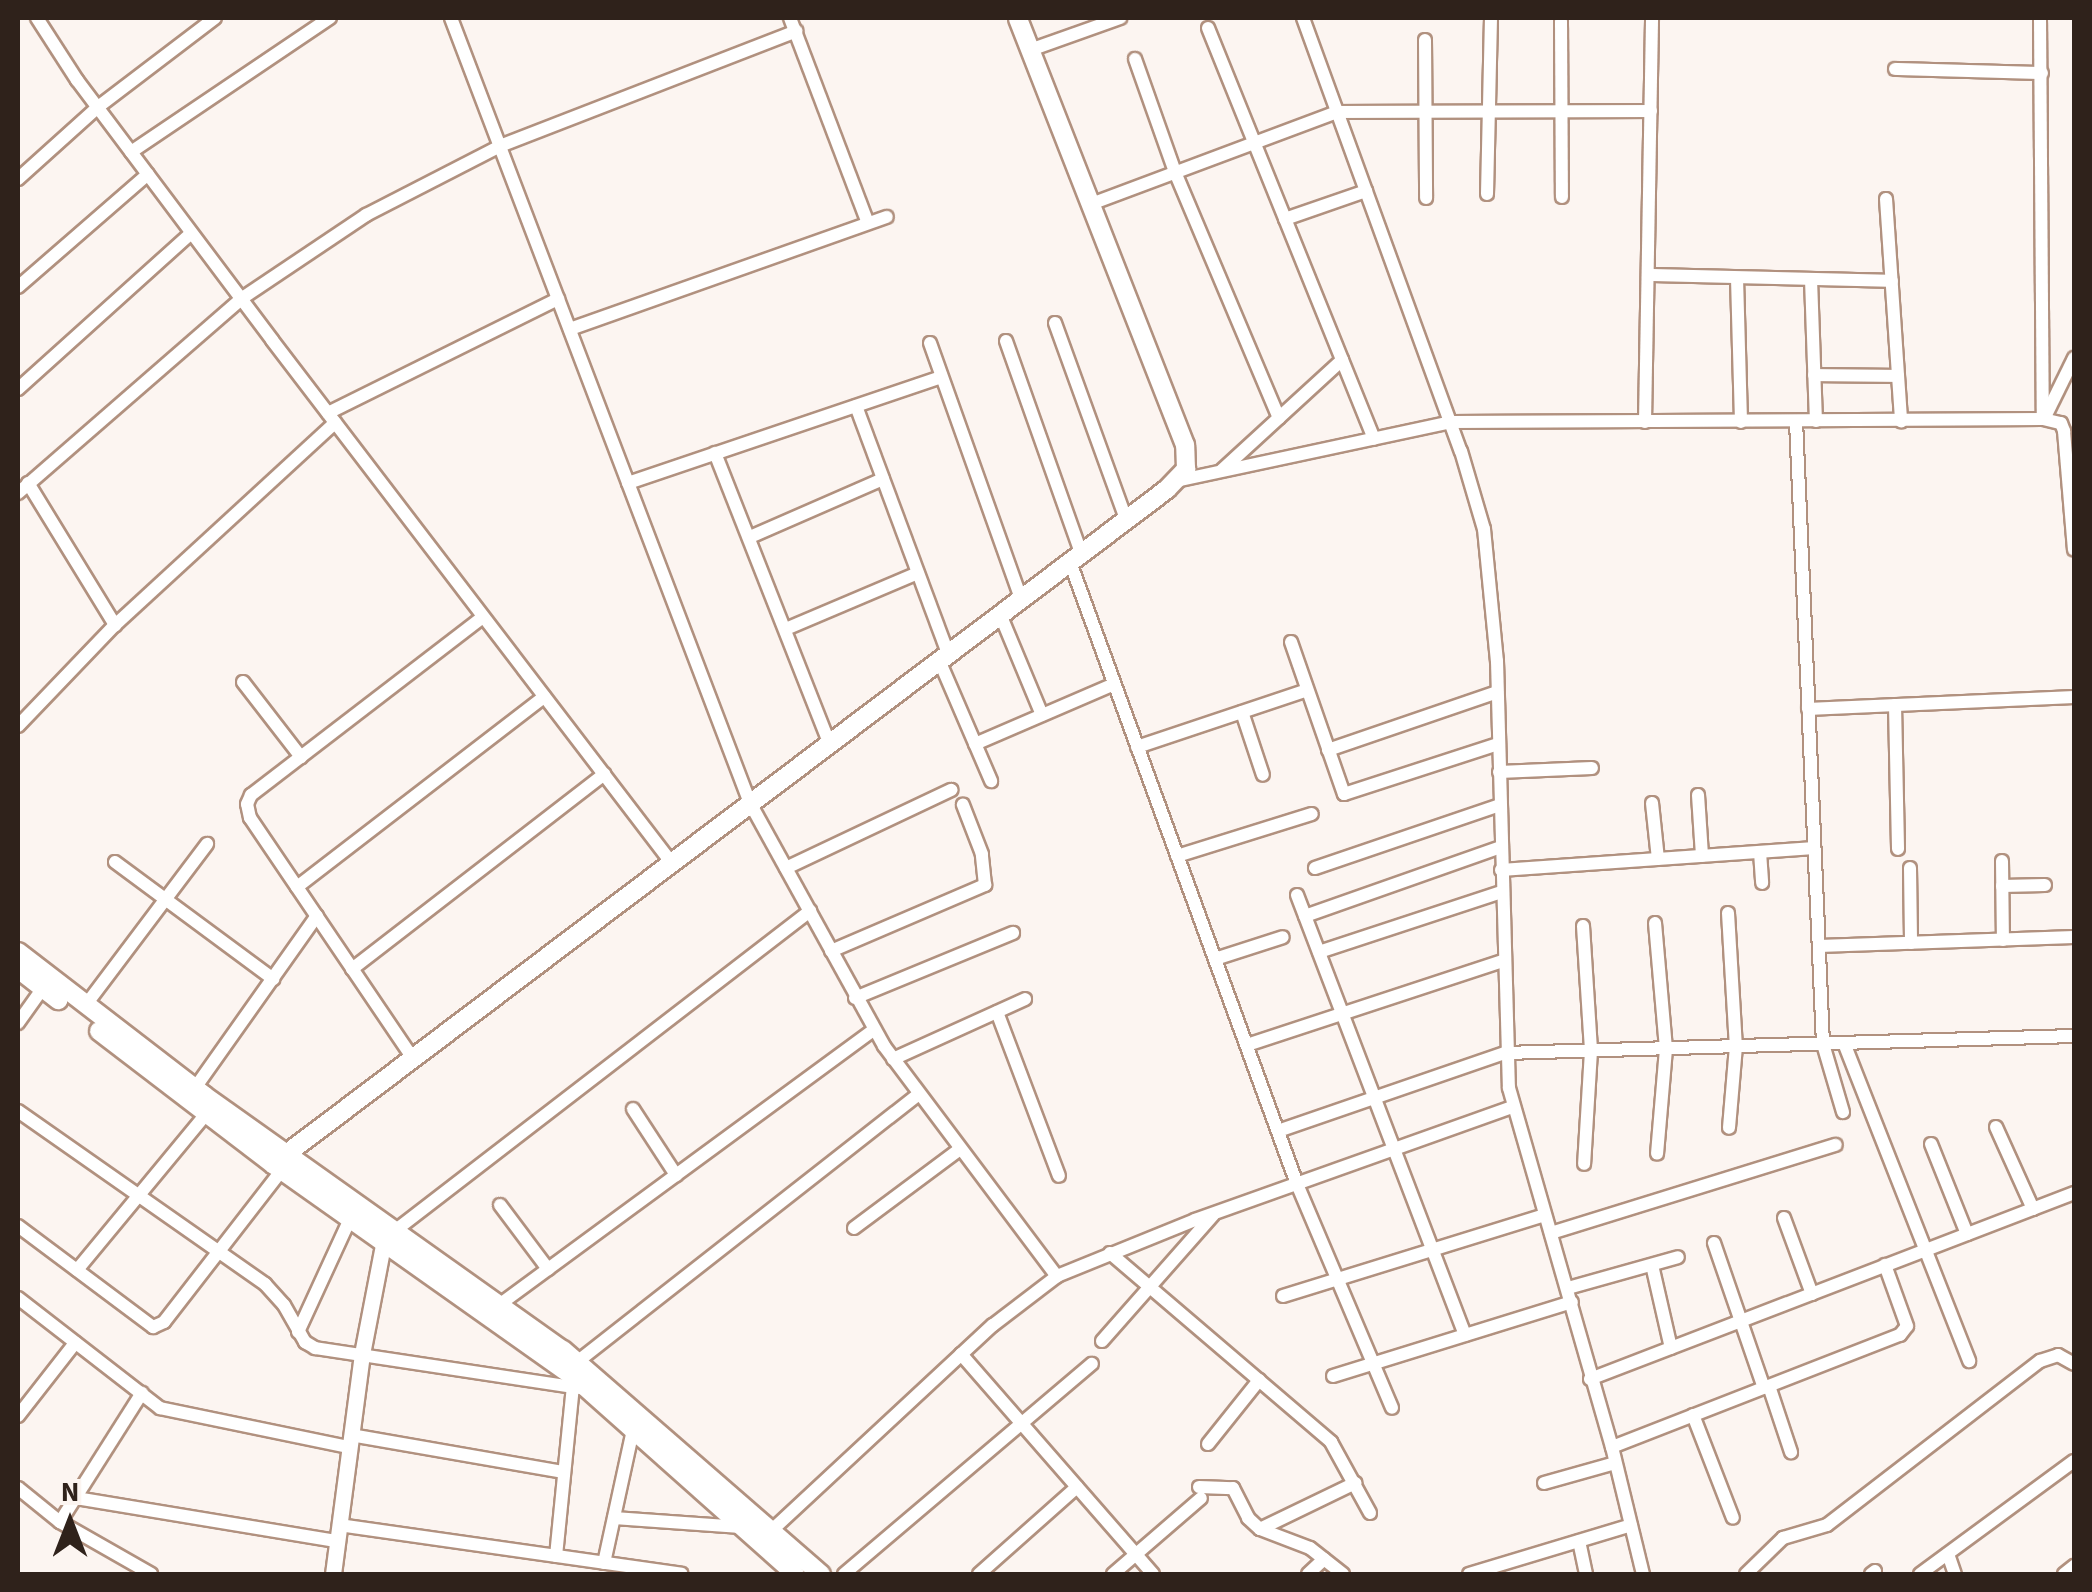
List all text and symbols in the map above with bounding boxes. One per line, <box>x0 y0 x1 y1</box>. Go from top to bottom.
north arrow <box>20 1472 120 1572</box>
text: N <box>61 1472 79 1512</box>

